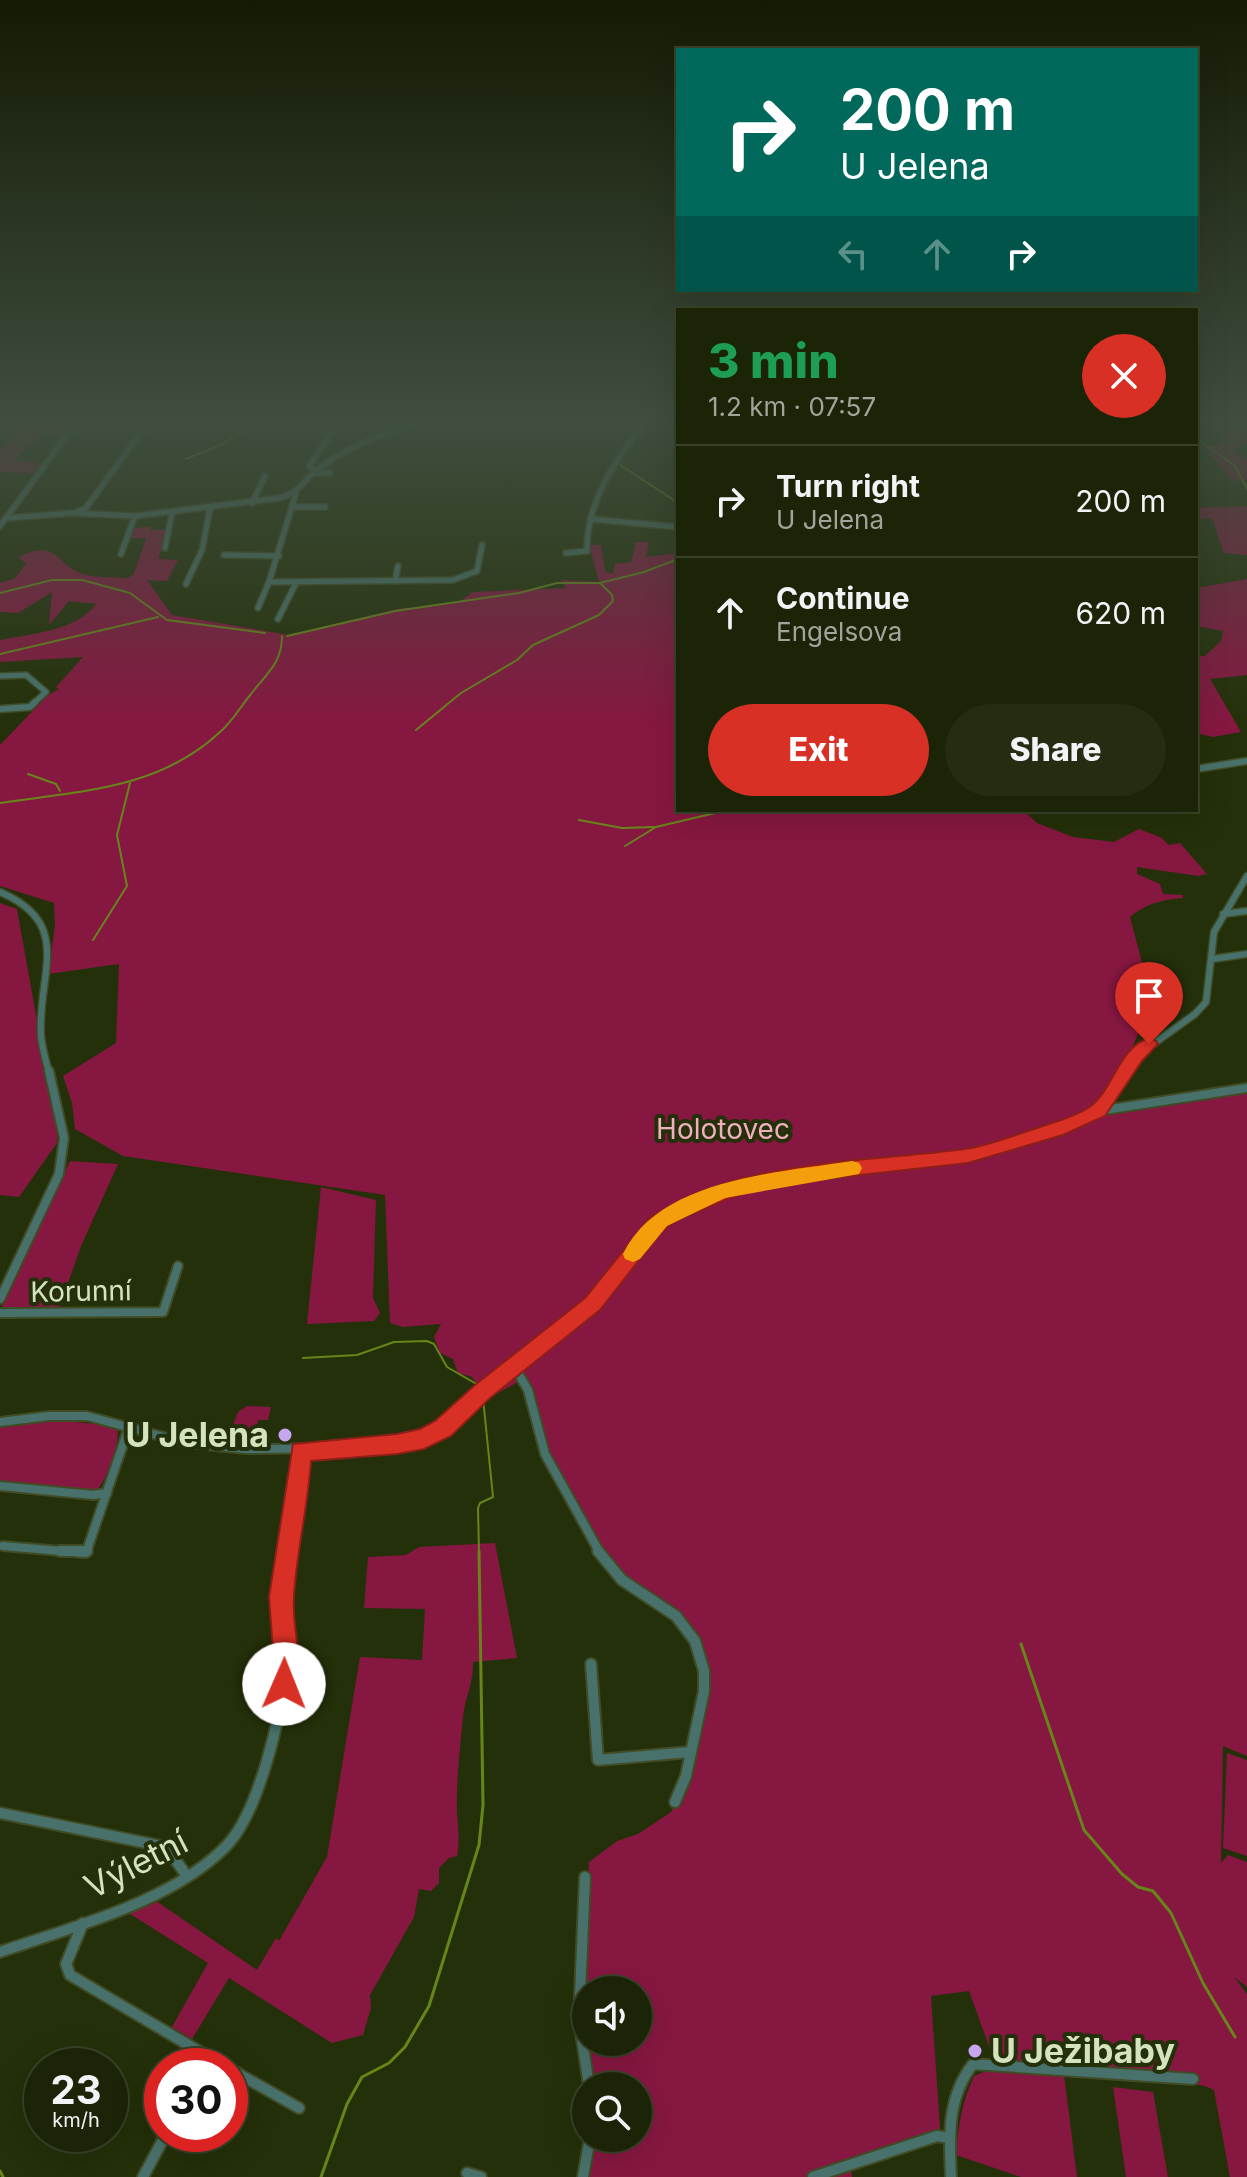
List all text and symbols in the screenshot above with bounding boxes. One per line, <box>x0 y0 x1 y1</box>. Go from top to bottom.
text: 200 m <box>840 76 1015 144</box>
icon: right <box>708 80 812 184</box>
text: U Jelena <box>840 144 990 188</box>
icon: left <box>831 232 875 276</box>
icon: ahead <box>915 232 959 276</box>
icon: right <box>999 232 1043 276</box>
text: 3 min <box>708 331 839 390</box>
button: close <box>1082 334 1166 418</box>
text: 1.2 km · 07:57 <box>708 391 876 422</box>
text: Turn right <box>776 468 920 504</box>
icon: right <box>708 479 752 523</box>
text: 200 m <box>1075 483 1166 519</box>
text: U Jelena <box>776 504 884 535</box>
text: Continue <box>776 580 910 616</box>
icon: ahead <box>708 591 752 635</box>
text: 620 m <box>1075 595 1166 631</box>
text: Engelsova <box>776 616 902 647</box>
button: Exit <box>708 704 929 796</box>
button: Share <box>945 704 1166 796</box>
pin <box>1115 962 1183 1044</box>
icon: arrive <box>1127 974 1171 1018</box>
park label: Holotovec <box>656 1112 790 1146</box>
street label: Korunní <box>30 1273 132 1309</box>
place label: U Jelena <box>126 1414 269 1455</box>
marker: U Jelena <box>276 1426 294 1444</box>
position arrow <box>242 1642 326 1726</box>
street label: Výletní <box>77 1820 195 1907</box>
map controls <box>572 1976 652 2152</box>
button: sound <box>572 1976 652 2056</box>
place label: U Ježibaby <box>991 2030 1175 2071</box>
marker: U Ježibaby <box>966 2042 984 2060</box>
speed limit sign: 30 <box>144 2048 248 2152</box>
text: 23 <box>50 2065 102 2114</box>
button: search <box>572 2072 652 2152</box>
text: km/h <box>52 2108 100 2132</box>

